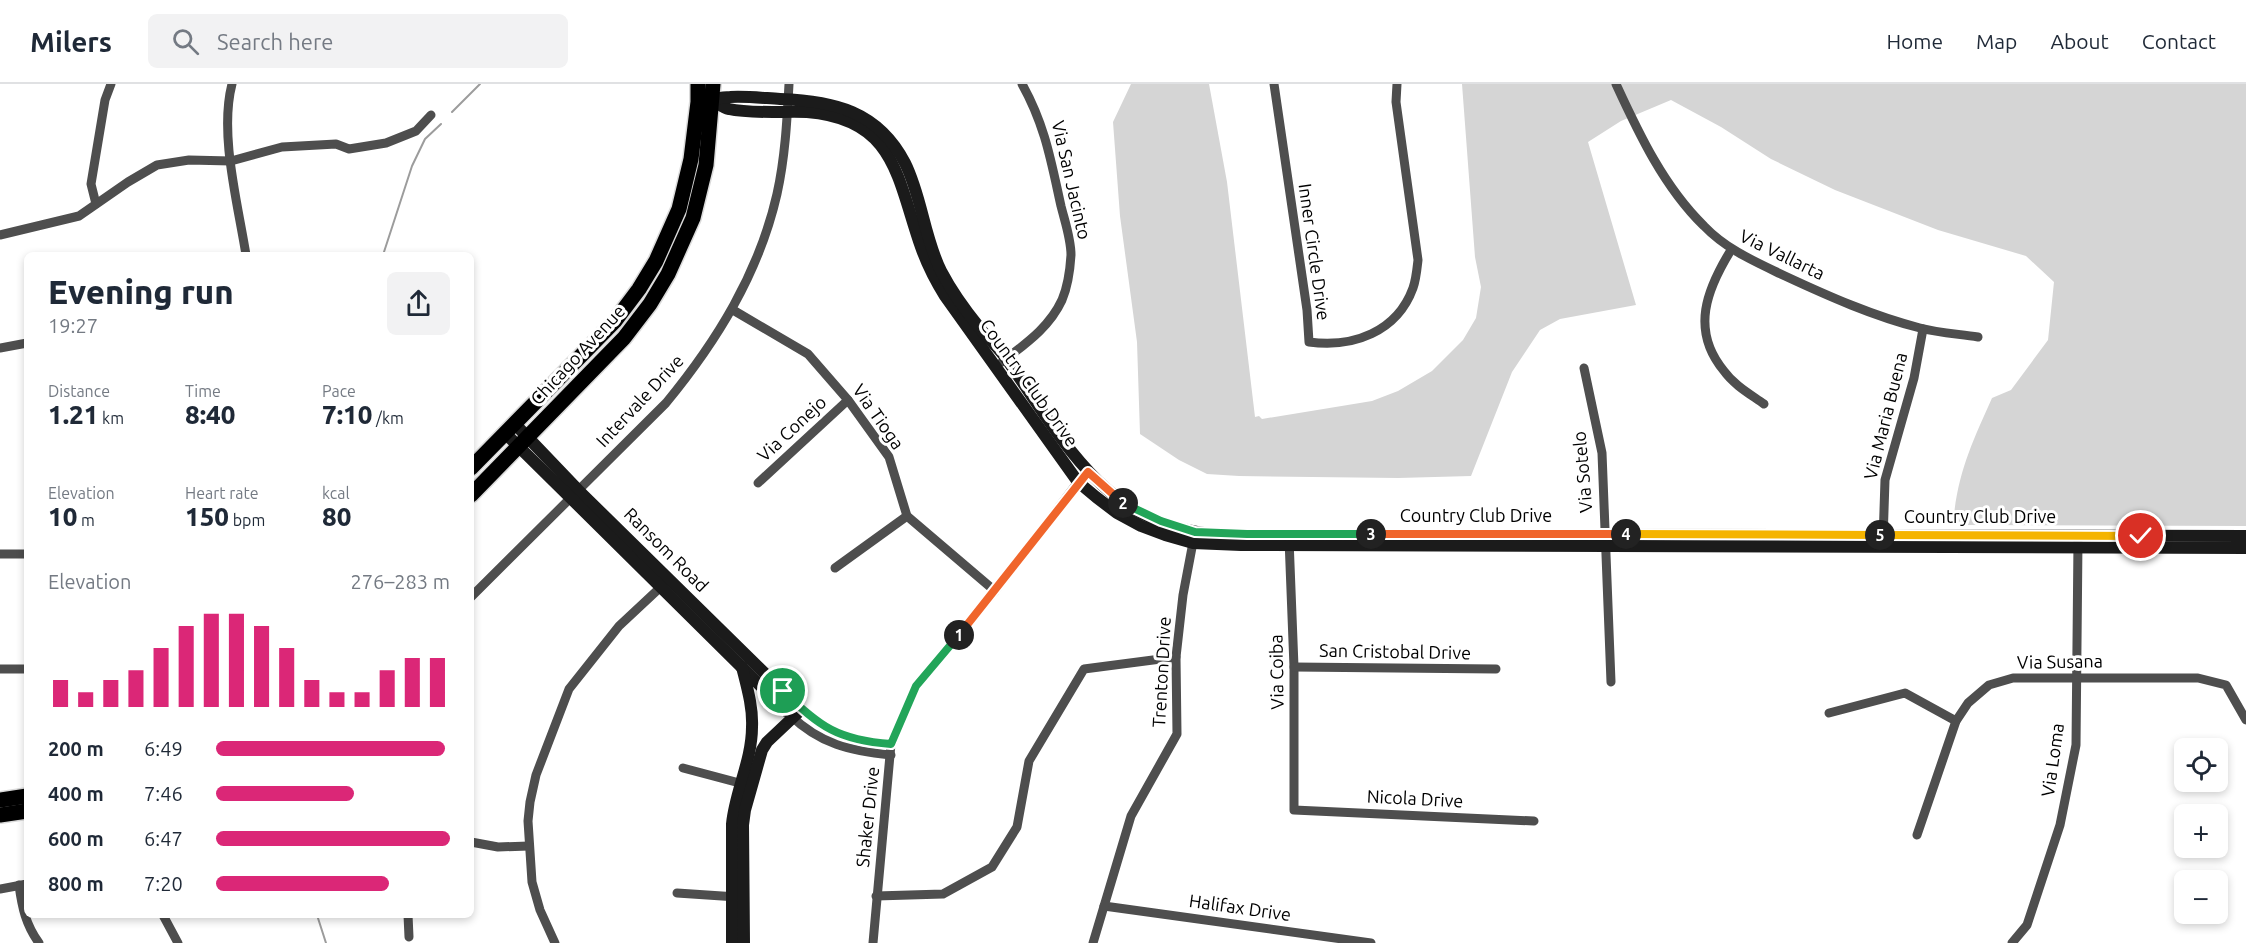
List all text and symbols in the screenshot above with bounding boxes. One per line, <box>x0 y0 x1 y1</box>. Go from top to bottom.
search box <box>148 14 568 68</box>
icon: search <box>169 25 202 58</box>
text: Milers <box>30 26 112 57</box>
text: Search here <box>217 29 333 54</box>
text: Home <box>1886 29 1943 53</box>
text: Map <box>1976 29 2017 53</box>
text: About <box>2050 29 2109 53</box>
text: Contact <box>2142 29 2216 53</box>
street label: Via San Jacinto <box>1049 118 1095 241</box>
street label: Inner Circle Drive <box>1295 182 1334 322</box>
street label: Via Vallarta <box>1737 225 1828 283</box>
button: share <box>387 272 450 335</box>
text: Evening run <box>48 273 234 310</box>
street label: Chicago Avenue <box>526 300 629 408</box>
text: 19:27 <box>48 314 98 337</box>
street label: Country Club Drive <box>977 315 1083 450</box>
street label: Intervale Drive <box>592 350 687 450</box>
street label: Via Maria Buena <box>1860 350 1911 481</box>
street label: Via Tioga <box>849 380 908 453</box>
text: Distance <box>48 382 110 400</box>
text: Time <box>185 382 221 400</box>
text: Pace <box>322 382 356 400</box>
street label: Via Conejo <box>753 391 830 465</box>
text: 1.21 <box>48 400 98 429</box>
text: 8:40 <box>185 400 235 429</box>
text: 7:10 <box>322 400 372 429</box>
text: km <box>98 409 124 427</box>
text: /km <box>372 409 404 427</box>
street label: Via Sotelo <box>1568 430 1596 514</box>
text: Elevation <box>48 484 115 502</box>
text: Heart rate <box>185 484 259 502</box>
text: kcal <box>322 484 350 502</box>
pin: 2 <box>1108 488 1138 518</box>
text: 2 <box>1118 494 1128 512</box>
text: 10 <box>48 502 77 531</box>
text: 150 <box>185 502 229 531</box>
text: 80 <box>322 502 351 531</box>
street label: Ransom Road <box>621 503 713 595</box>
street label: Country Club Drive <box>1400 505 1552 525</box>
street label: Country Club Drive <box>1904 506 2056 526</box>
pin <box>2115 510 2166 561</box>
text: m <box>77 511 95 529</box>
text: bpm <box>229 511 265 529</box>
pin: 3 <box>1356 519 1386 549</box>
pin: 4 <box>1611 519 1641 549</box>
icon: check <box>2124 519 2157 552</box>
pin: 5 <box>1865 520 1895 550</box>
text: 3 <box>1366 525 1376 543</box>
text: 4 <box>1621 525 1631 543</box>
text: 5 <box>1875 526 1885 544</box>
text: Elevation <box>48 570 131 593</box>
text: 276–283 m <box>351 570 450 593</box>
street label: Trenton Drive <box>1148 616 1174 728</box>
pin: 1 <box>944 620 974 650</box>
text: 1 <box>954 626 964 644</box>
street label: Via Coiba <box>1265 634 1287 710</box>
street label: San Cristobal Drive <box>1319 640 1471 662</box>
street label: Via Susana <box>2017 650 2103 672</box>
pin <box>757 665 808 716</box>
icon: arrive <box>766 674 799 707</box>
street label: Via Loma <box>2037 722 2067 798</box>
text: 200 m <box>48 737 104 760</box>
text: 6:49 <box>144 737 183 760</box>
map controls <box>2174 738 2228 924</box>
button: locate <box>2174 738 2228 792</box>
street label: Shaker Drive <box>852 766 882 868</box>
text: 400 m <box>48 782 104 805</box>
text: 7:46 <box>144 782 183 805</box>
street label: Nicola Drive <box>1366 785 1464 811</box>
button: + <box>2174 804 2228 858</box>
text: 600 m <box>48 827 104 850</box>
text: 6:47 <box>144 827 183 850</box>
button: − <box>2174 870 2228 924</box>
text: 800 m <box>48 872 104 895</box>
text: 7:20 <box>144 872 183 895</box>
street label: Halifax Drive <box>1188 890 1292 924</box>

